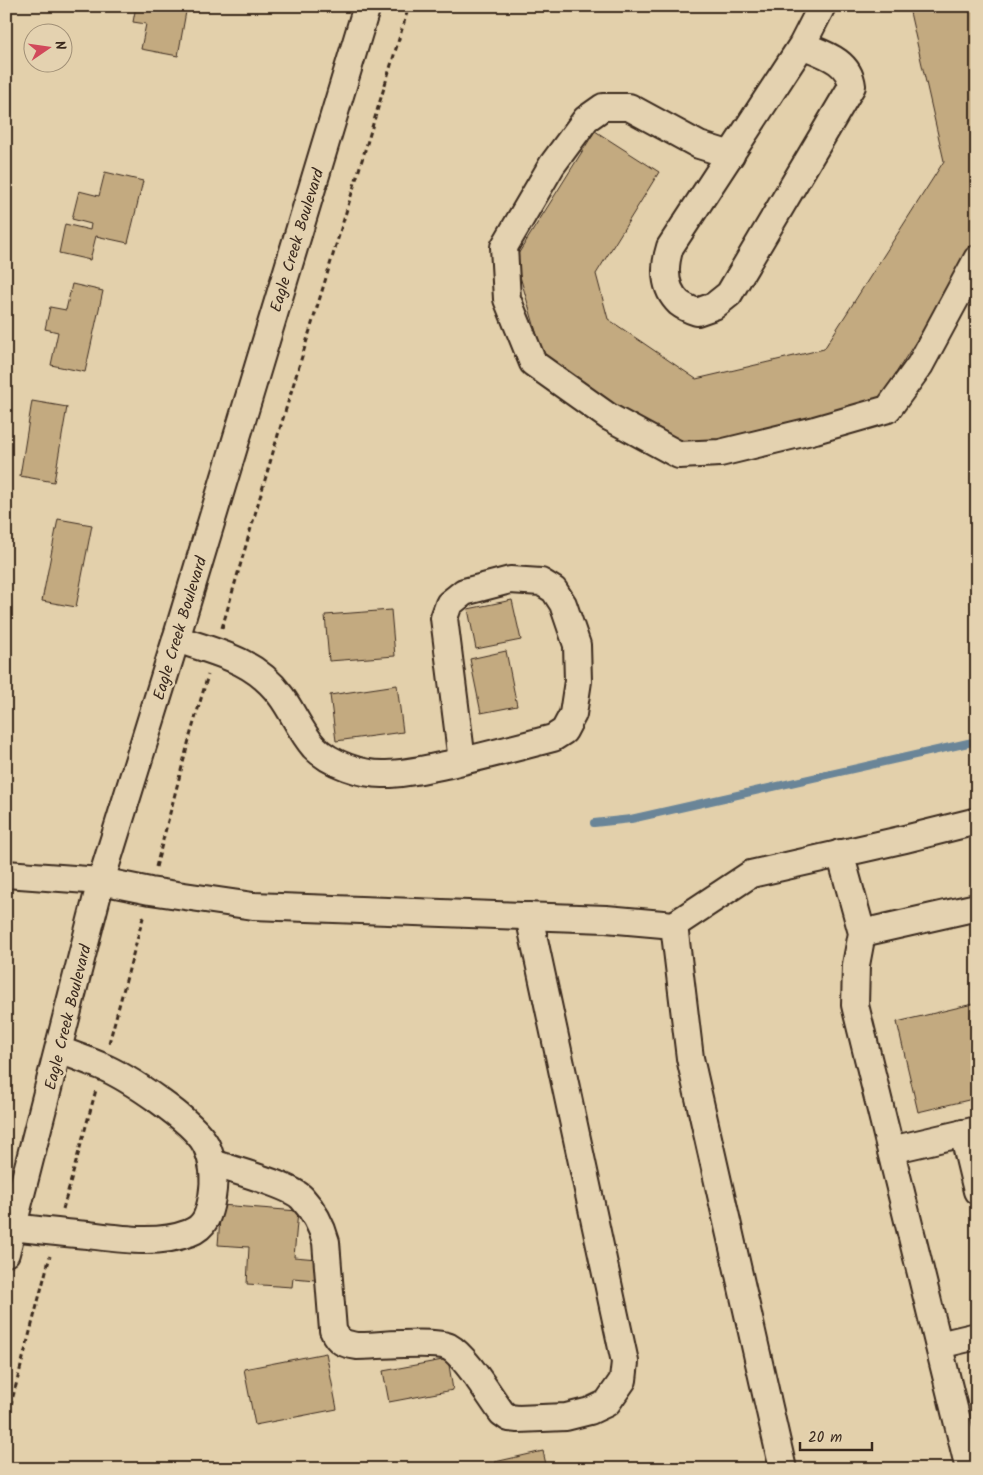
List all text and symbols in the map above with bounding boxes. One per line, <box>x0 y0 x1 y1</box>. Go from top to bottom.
north arrow <box>22 22 72 72</box>
text: N <box>48 39 71 52</box>
street label: Eagle Creek Boulevard <box>264 165 331 315</box>
street label: Eagle Creek Boulevard <box>147 553 214 703</box>
street label: Eagle Creek Boulevard <box>38 941 99 1093</box>
scale bar <box>800 1420 873 1452</box>
text: 20 m <box>808 1426 842 1450</box>

